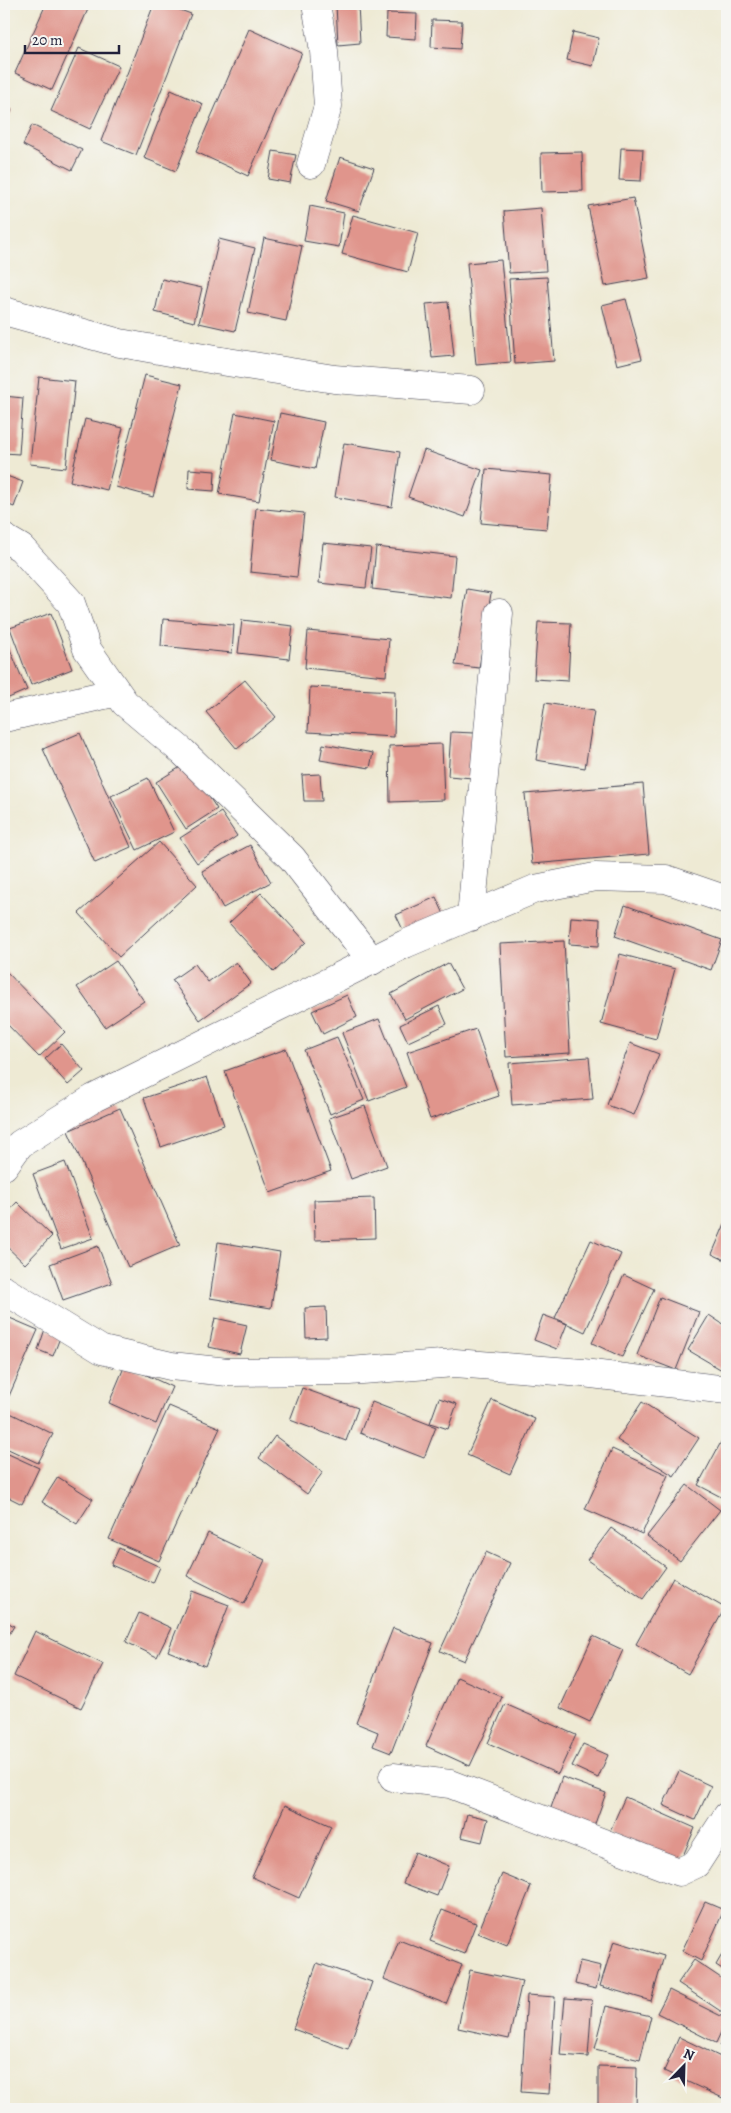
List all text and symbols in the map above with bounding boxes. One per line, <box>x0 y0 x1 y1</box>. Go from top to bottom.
scale bar <box>25 22 119 54</box>
text: 20 m <box>32 30 63 50</box>
north arrow <box>658 2040 708 2090</box>
text: N <box>680 2044 697 2065</box>

